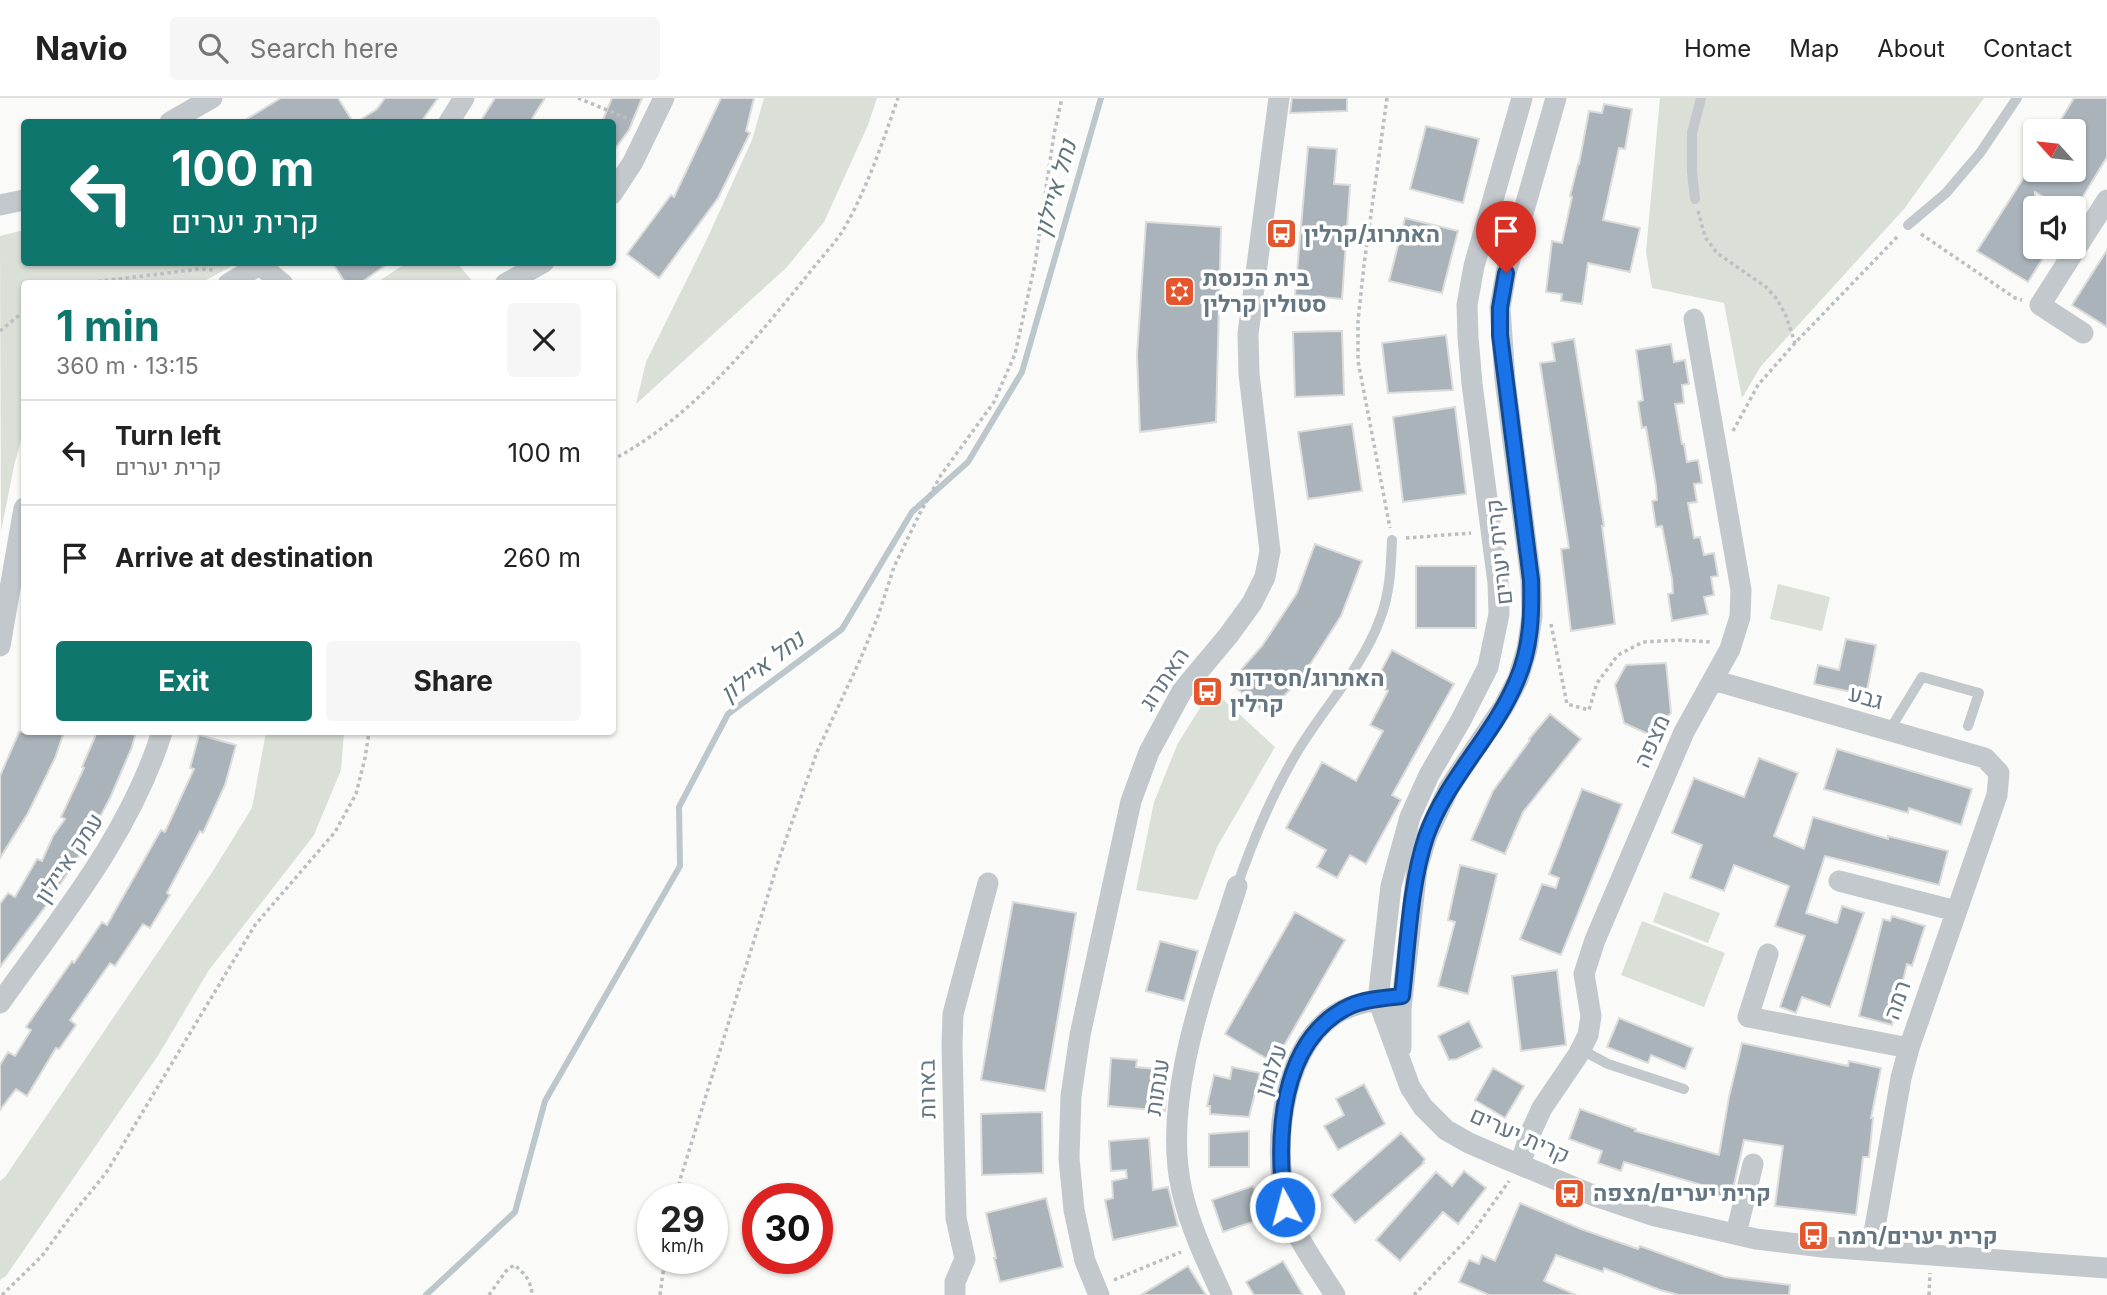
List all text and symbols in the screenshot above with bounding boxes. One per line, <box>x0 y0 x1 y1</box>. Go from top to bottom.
search box <box>170 17 660 80</box>
text: Navio <box>35 28 128 68</box>
icon: search <box>194 29 232 67</box>
text: Search here <box>250 33 398 64</box>
text: Home <box>1684 34 1751 63</box>
text: Map <box>1789 34 1839 63</box>
text: About <box>1877 34 1945 63</box>
text: Contact <box>1983 34 2072 63</box>
north arrow <box>2023 119 2086 182</box>
map controls <box>2023 119 2086 259</box>
water label: נחל איילון <box>1027 134 1083 239</box>
text: 100 m <box>171 139 315 198</box>
icon: left <box>56 147 147 238</box>
button: sound <box>2023 196 2086 259</box>
pin <box>1476 201 1536 273</box>
text: קרית יערים <box>171 202 319 241</box>
icon: arrive <box>1487 212 1525 250</box>
bus stop icon: האתרוג/קרלין <box>1264 217 1298 251</box>
place label: האתרוג/קרלין <box>1304 220 1440 248</box>
place label: בית הכנסת סטולין קרלין <box>1203 264 1327 318</box>
synagogue icon: בית הכנסת סטולין קרלין <box>1163 274 1197 308</box>
text: 1 min <box>56 300 160 351</box>
button: close <box>507 303 581 377</box>
text: 360 m · 13:15 <box>56 352 199 380</box>
text: Turn left <box>115 420 221 451</box>
icon: left <box>56 434 94 472</box>
text: 100 m <box>508 437 581 468</box>
text: קרית יערים <box>115 453 221 481</box>
street label: קרית יערים <box>1480 498 1518 606</box>
icon: arrive <box>56 539 94 577</box>
text: Arrive at destination <box>115 542 374 573</box>
text: 260 m <box>503 542 581 573</box>
water label: נחל איילון <box>714 623 812 708</box>
button: Exit <box>56 641 312 721</box>
button: Share <box>326 641 581 721</box>
street label: האתרוג <box>1133 642 1195 716</box>
place label: האתרוג/חסידות קרלין <box>1230 664 1385 718</box>
bus stop icon: האתרוג/חסידות קרלין <box>1190 674 1224 708</box>
street label: גבע <box>1846 679 1886 715</box>
street label: מצפה <box>1628 710 1676 772</box>
street label: עמק איילון <box>29 808 109 908</box>
street label: רמה <box>1877 977 1917 1023</box>
street label: עלמון <box>1249 1040 1293 1100</box>
street label: ענתות <box>1139 1057 1175 1117</box>
street label: בארות <box>912 1059 942 1119</box>
street label: קרית יערים <box>1466 1101 1574 1169</box>
position arrow <box>1248 1170 1322 1244</box>
bus stop icon: קרית יערים/מצפה <box>1553 1176 1587 1210</box>
place label: קרית יערים/מצפה <box>1593 1179 1771 1207</box>
speed limit sign: 30 <box>742 1183 833 1274</box>
text: 29 <box>660 1198 705 1240</box>
bus stop icon: קרית יערים/רמה <box>1797 1219 1831 1253</box>
place label: קרית יערים/רמה <box>1837 1222 1998 1250</box>
text: km/h <box>661 1235 704 1256</box>

